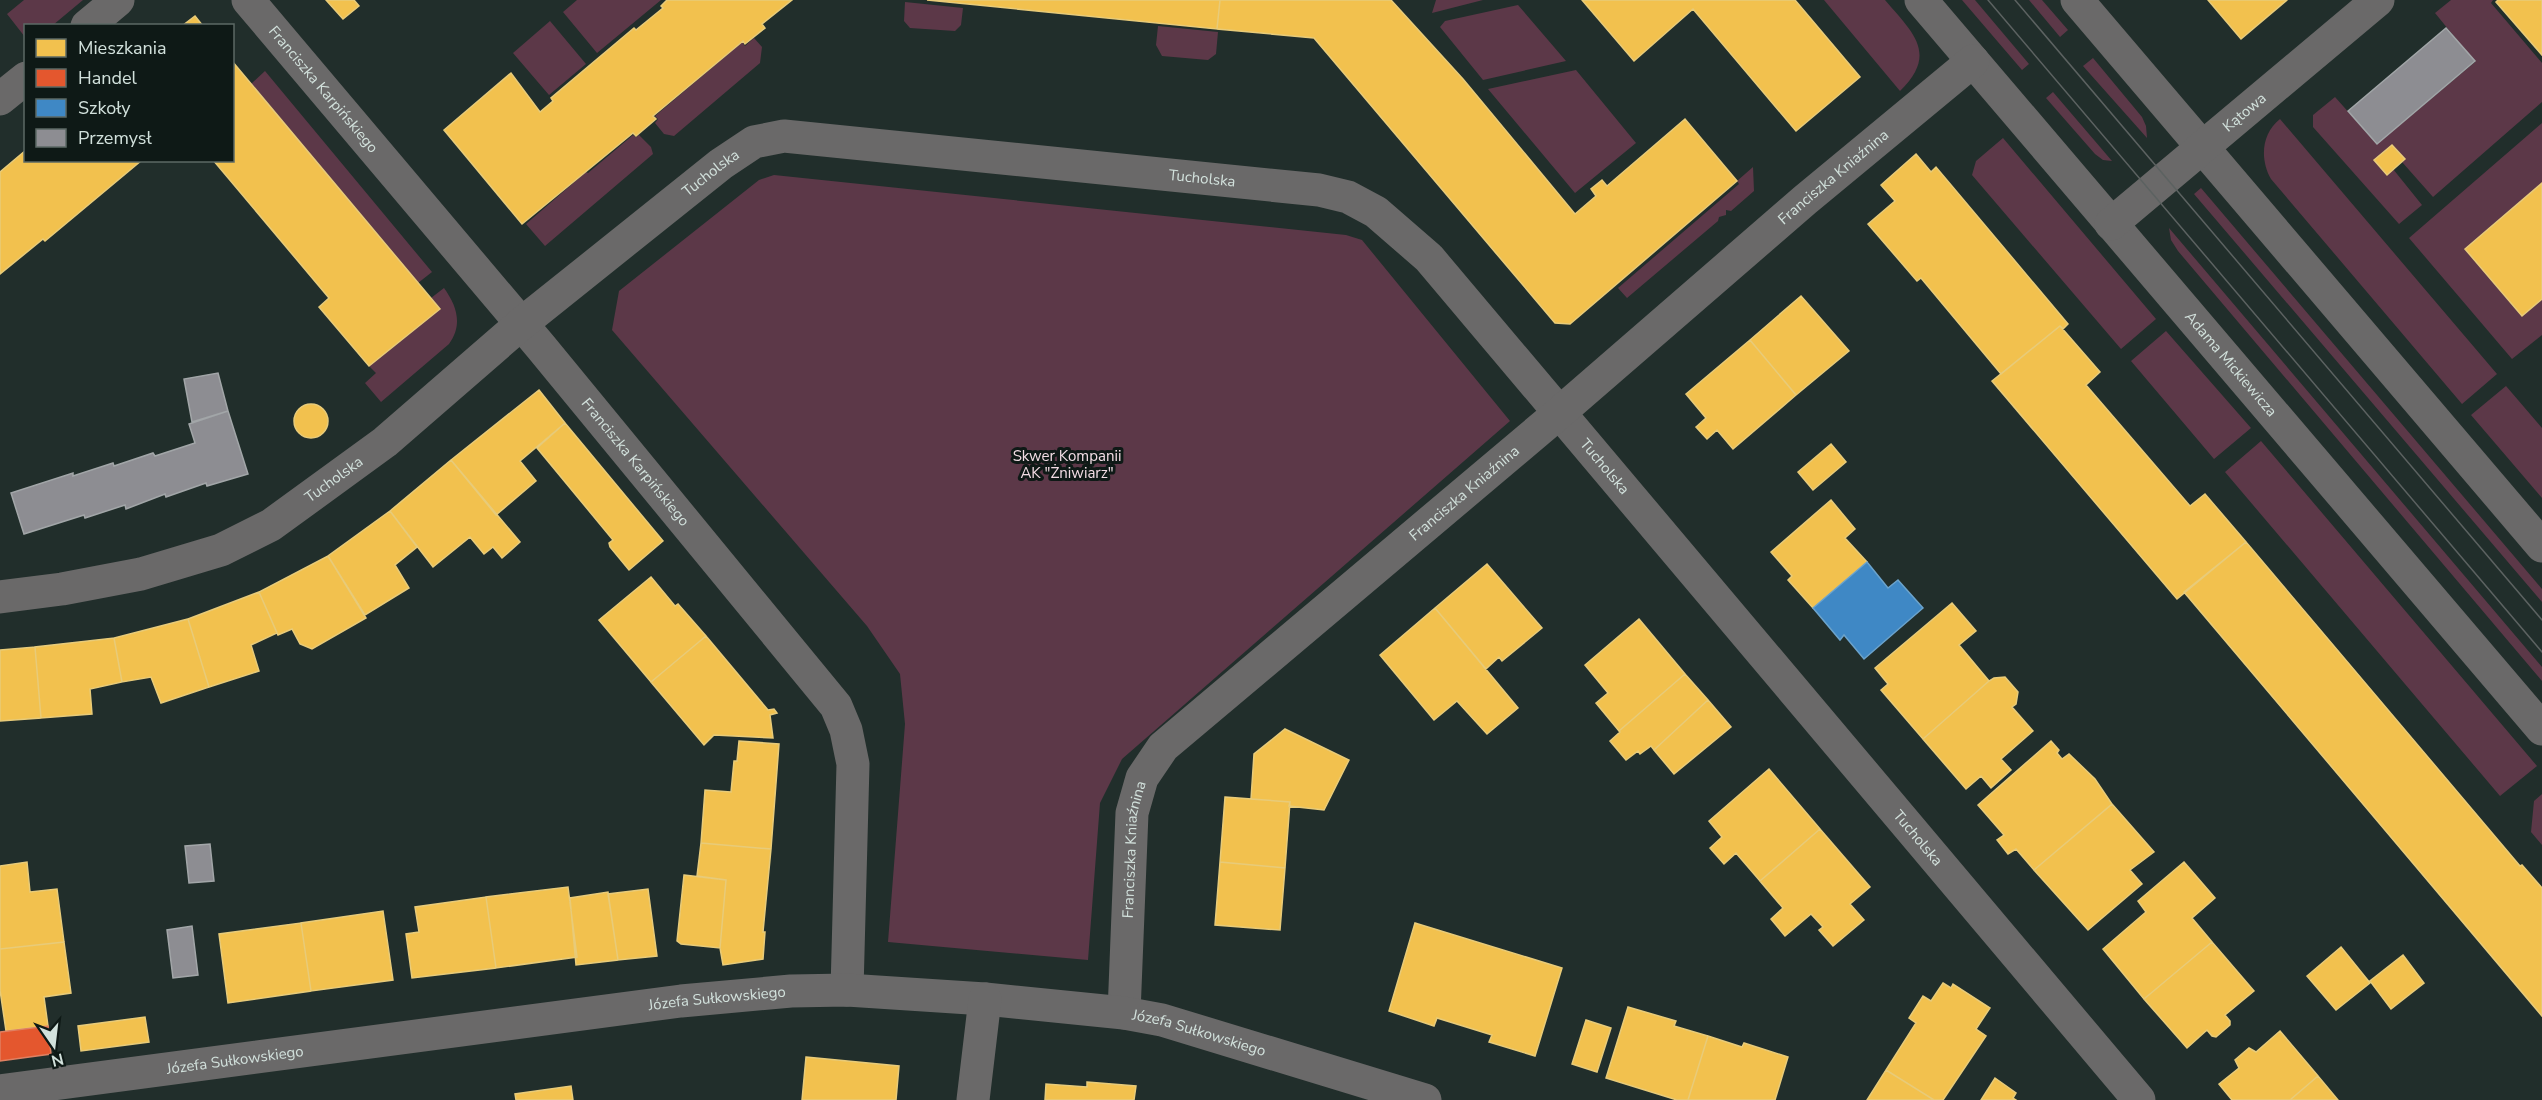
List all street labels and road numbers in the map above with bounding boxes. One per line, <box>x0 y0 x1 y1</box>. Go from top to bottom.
street label: Franciszka Karpińskiego <box>264 22 383 157</box>
street label: Kątowa <box>2218 88 2270 136</box>
street label: Franciszka Kniaźnina <box>1774 125 1893 229</box>
street label: Tucholska <box>678 145 743 201</box>
street label: Tucholska <box>1168 165 1237 192</box>
street label: Adama Mickiewicza <box>2180 307 2281 421</box>
street label: Franciszka Karpińskiego <box>577 394 694 530</box>
street label: Tucholska <box>1575 434 1634 499</box>
street label: Franciszka Kniaźnina <box>1405 441 1524 545</box>
street label: Tucholska <box>301 451 367 507</box>
street label: Franciszka Kniaźnina <box>1118 778 1151 919</box>
street label: Tucholska <box>1889 806 1947 870</box>
street label: Józefa Sułkowskiego <box>646 982 787 1015</box>
street label: Józefa Sułkowskiego <box>1130 1005 1268 1061</box>
street label: Józefa Sułkowskiego <box>164 1041 305 1079</box>

